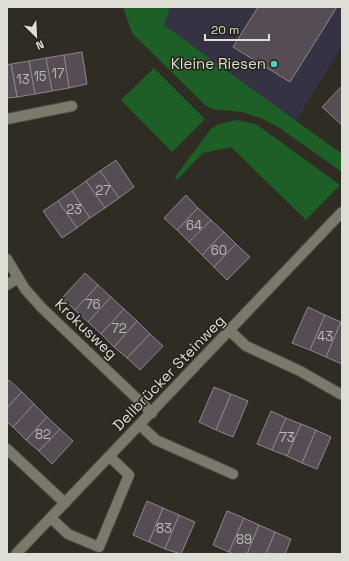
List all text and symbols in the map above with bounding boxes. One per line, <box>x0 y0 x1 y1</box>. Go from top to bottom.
north arrow <box>16 16 56 56</box>
scale bar <box>205 16 269 42</box>
text: 20 m <box>211 22 239 38</box>
text: N <box>34 37 46 53</box>
place label: Kleine Riesen <box>171 54 266 73</box>
marker: Kleine Riesen <box>269 59 279 69</box>
house number: 17 <box>52 65 64 82</box>
house number: 15 <box>33 68 47 85</box>
house number: 13 <box>16 71 30 88</box>
house number: 27 <box>95 182 111 199</box>
house number: 23 <box>66 201 82 218</box>
house number: 64 <box>186 217 202 234</box>
house number: 60 <box>211 242 227 259</box>
street label: Krokusweg <box>51 294 121 363</box>
house number: 76 <box>85 296 101 313</box>
street label: Dellbrücker Steinweg <box>108 311 229 434</box>
house number: 72 <box>111 320 127 337</box>
house number: 43 <box>317 328 333 345</box>
house number: 82 <box>35 426 51 443</box>
house number: 73 <box>279 429 295 446</box>
house number: 83 <box>156 520 172 537</box>
house number: 89 <box>236 531 252 548</box>

